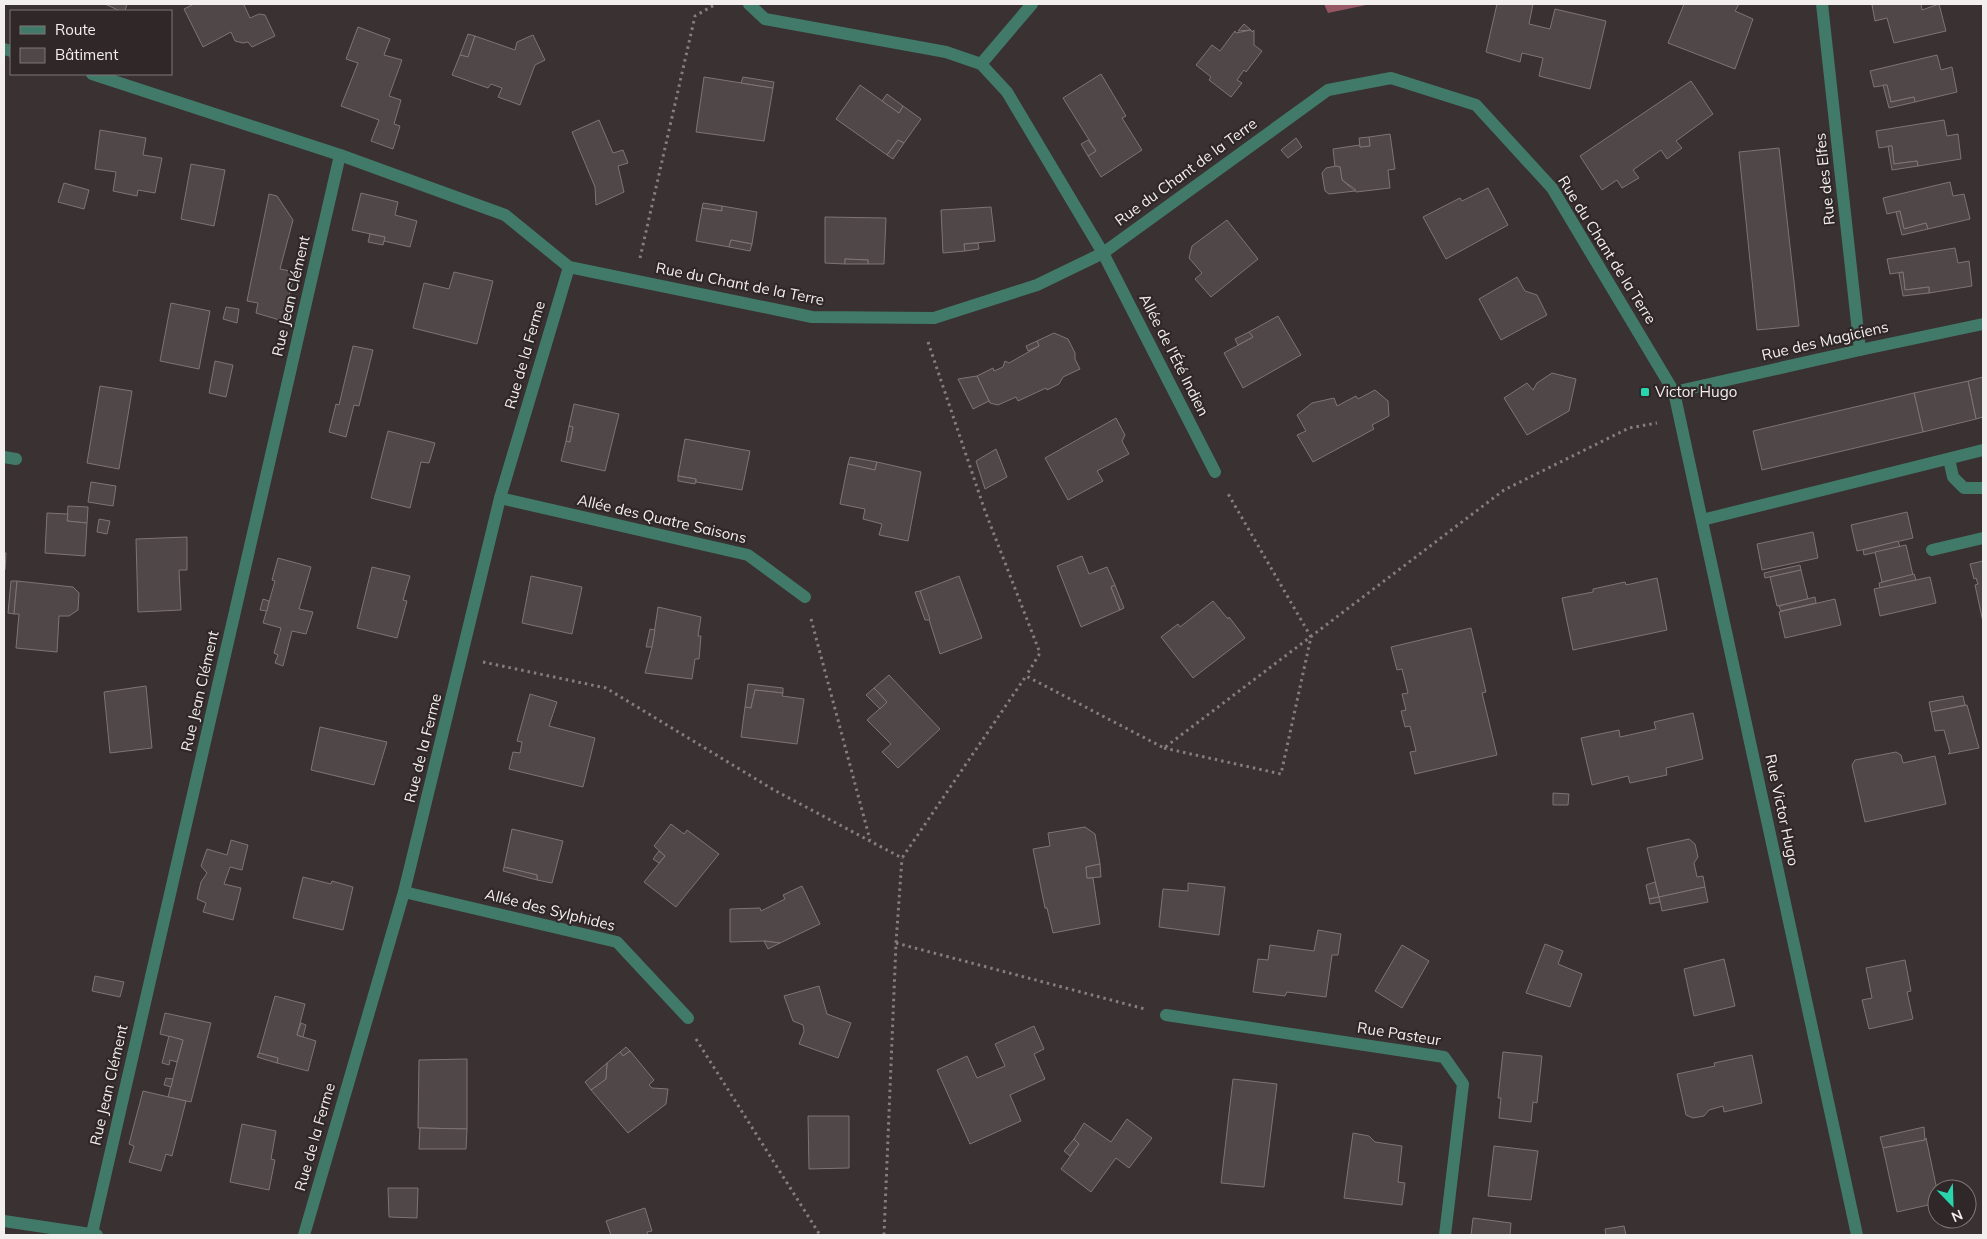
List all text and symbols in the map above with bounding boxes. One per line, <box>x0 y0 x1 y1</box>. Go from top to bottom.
legend <box>10 10 172 75</box>
text: Route <box>55 20 96 39</box>
text: Bâtiment <box>55 45 118 64</box>
street label: Rue du Chant de la Terre <box>1111 114 1261 230</box>
street label: Rue des Elfes <box>1810 132 1839 226</box>
street label: Rue du Chant de la Terre <box>1554 172 1661 327</box>
street label: Rue Jean Clément <box>267 234 314 358</box>
street label: Rue du Chant de la Terre <box>654 258 826 309</box>
street label: Allée de l'Été Indien <box>1135 291 1213 419</box>
street label: Rue de la Ferme <box>500 299 549 411</box>
street label: Rue des Magiciens <box>1760 317 1890 364</box>
place label: Victor Hugo <box>1655 382 1737 401</box>
marker: Victor Hugo <box>1639 386 1651 398</box>
street label: Allée des Quatre Saisons <box>576 490 749 547</box>
street label: Rue Jean Clément <box>176 629 223 753</box>
street label: Rue de la Ferme <box>400 691 445 804</box>
street label: Rue Victor Hugo <box>1761 752 1804 867</box>
street label: Allée des Sylphides <box>483 884 617 935</box>
street label: Rue Pasteur <box>1356 1018 1443 1050</box>
street label: Rue Jean Clément <box>85 1023 132 1147</box>
street label: Rue de la Ferme <box>290 1081 339 1193</box>
north arrow <box>1927 1179 1977 1229</box>
text: N <box>1949 1206 1965 1226</box>

